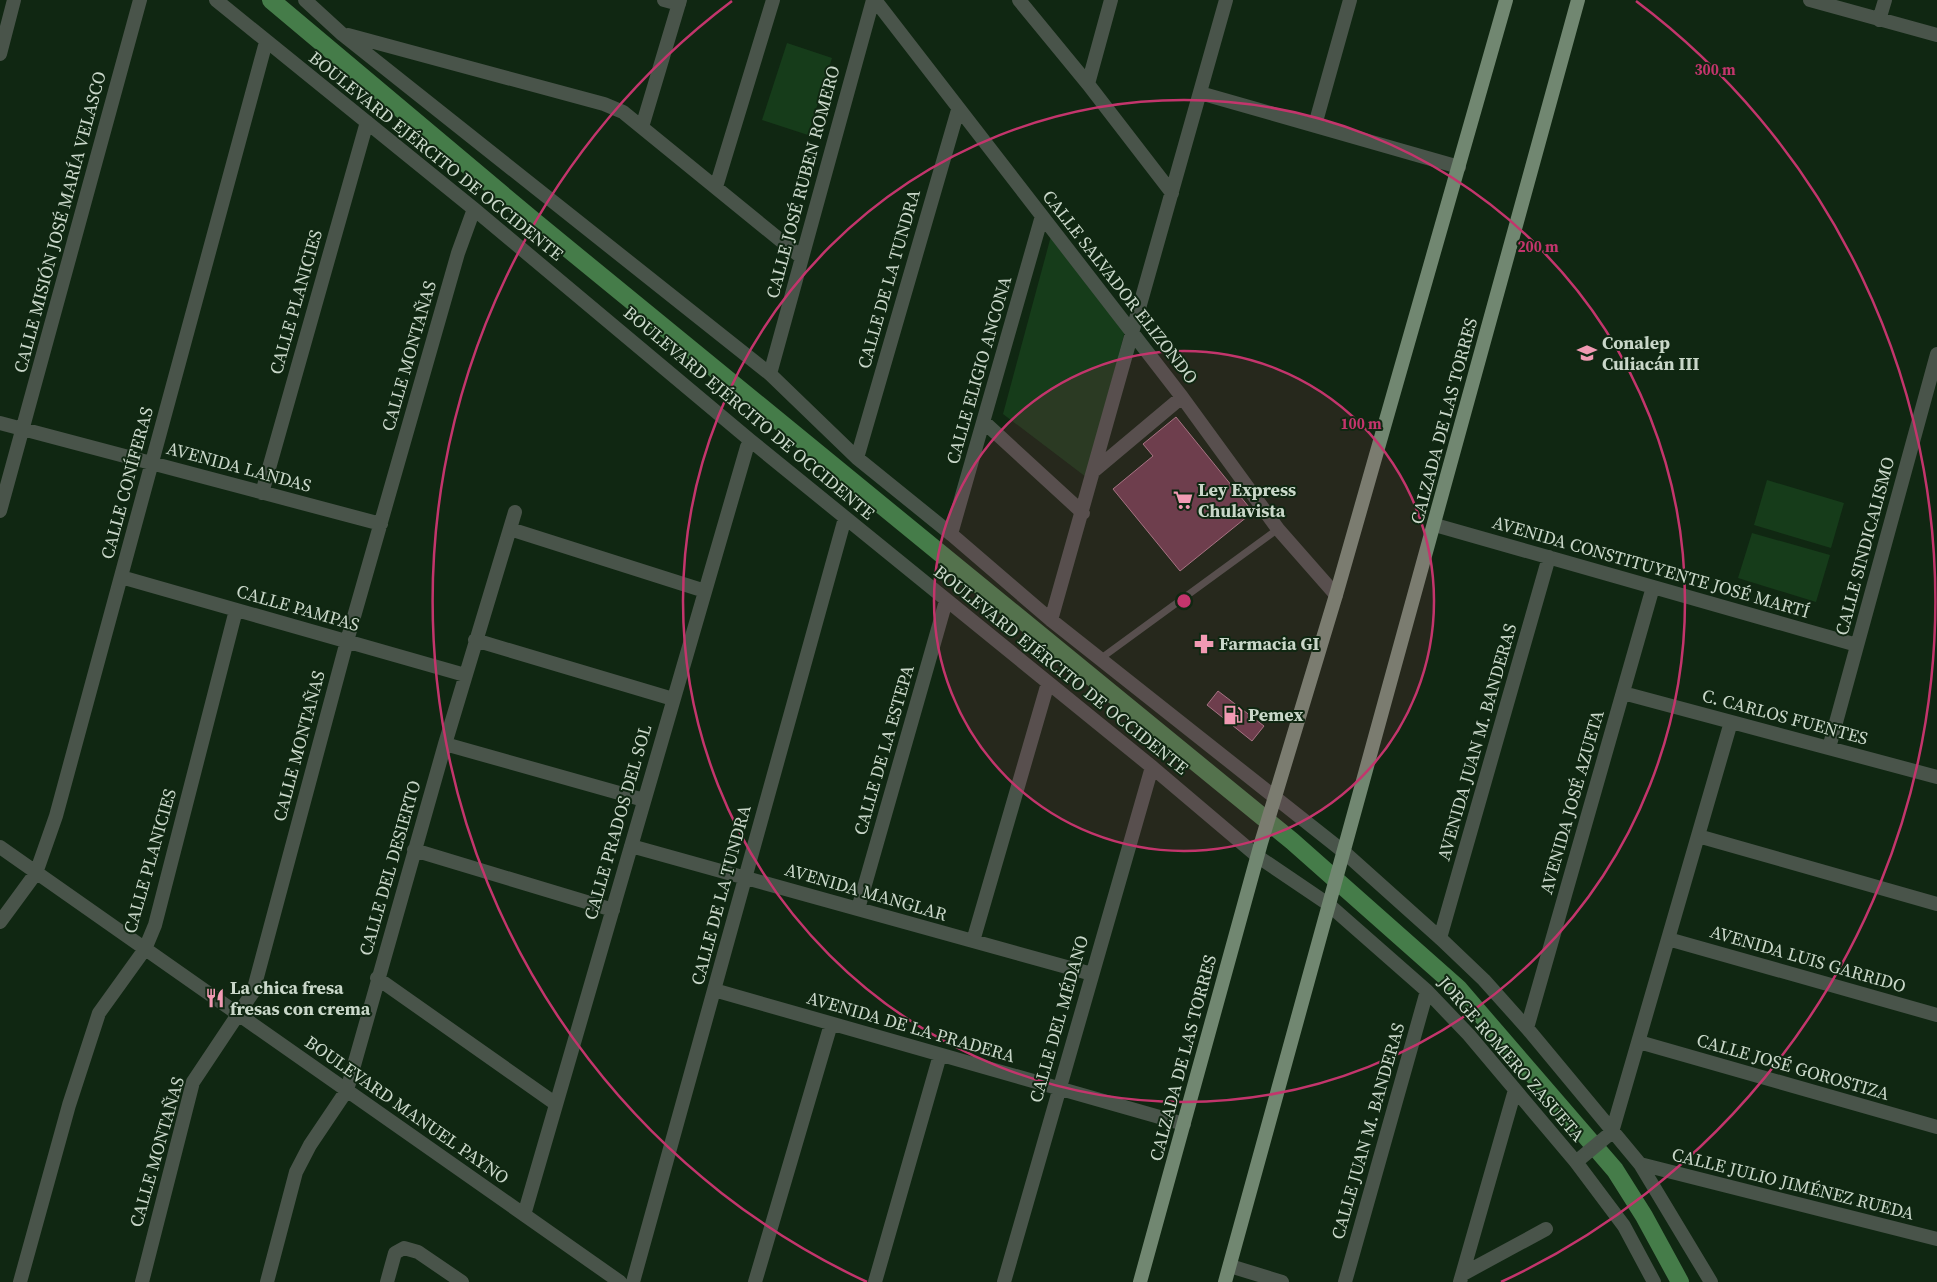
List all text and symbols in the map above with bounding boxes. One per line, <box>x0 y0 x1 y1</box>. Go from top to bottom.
street label: BOULEVARD EJÉRCITO DE OCCIDENTE <box>304 45 569 266</box>
text: 300 m <box>1694 59 1736 80</box>
street label: CALLE JOSÉ RUBEN ROMERO <box>759 63 846 301</box>
street label: CALLE MISIÓN JOSÉ MARÍA VELASCO <box>7 68 112 375</box>
street label: CALLE SALVADOR ELIZONDO <box>1037 184 1204 389</box>
street label: CALLE DE LA TUNDRA <box>851 186 926 371</box>
street label: CALLE PLANICIES <box>263 227 328 377</box>
text: 200 m <box>1517 236 1559 257</box>
street label: CALLE ELIGIO ANCONA <box>940 273 1017 467</box>
street label: CALLE MONTAÑAS <box>375 278 442 434</box>
street label: BOULEVARD EJÉRCITO DE OCCIDENTE <box>618 300 880 525</box>
street label: CALZADA DE LAS TORRES <box>1404 315 1483 527</box>
place label: Conalep Culiacán III <box>1602 330 1699 376</box>
school or university icon: Conalep Culiacán III <box>1576 342 1598 364</box>
street label: CALLE CONÍFERAS <box>94 404 159 562</box>
text: 100 m <box>1340 413 1382 434</box>
street label: AVENIDA LANDAS <box>164 435 314 498</box>
street label: CALLE SINDICALISMO <box>1829 454 1900 638</box>
place label: Ley Express Chulavista <box>1198 477 1296 523</box>
supermarket icon: Ley Express Chulavista <box>1172 489 1194 511</box>
street label: AVENIDA CONSTITUYENTE JOSÉ MARTÍ <box>1490 509 1813 624</box>
street label: BOULEVARD EJÉRCITO DE OCCIDENTE <box>929 559 1194 780</box>
street label: CALLE PAMPAS <box>234 578 363 637</box>
centre of rings <box>1175 592 1193 610</box>
street label: AVENIDA JUAN M. BANDERAS <box>1431 620 1522 863</box>
place label: Farmacia GI <box>1219 631 1319 656</box>
pharmacy icon: Farmacia GI <box>1193 633 1215 655</box>
street label: CALLE DE LA ESTEPA <box>847 662 920 838</box>
street label: CALLE MONTAÑAS <box>266 668 331 824</box>
street label: C. CARLOS FUENTES <box>1700 682 1871 751</box>
place label: Pemex <box>1248 702 1304 727</box>
fuel station icon: Pemex <box>1222 704 1244 726</box>
street label: AVENIDA JOSÉ AZUETA <box>1533 707 1610 897</box>
street label: CALLE PRADOS DEL SOL <box>578 721 657 923</box>
street label: CALLE DEL DESIERTO <box>353 777 427 958</box>
street label: CALLE PLANICIES <box>117 786 182 936</box>
street label: CALLE DE LA TUNDRA <box>684 802 757 988</box>
street label: AVENIDA MANGLAR <box>782 856 950 927</box>
street label: AVENIDA LUIS GARRIDO <box>1707 919 1909 998</box>
street label: CALLE DEL MÉDANO <box>1023 932 1094 1106</box>
street label: CALZADA DE LAS TORRES <box>1143 952 1222 1164</box>
street label: JORGE ROMERO ZASUETA <box>1432 970 1590 1147</box>
place label: La chica fresa fresas con crema <box>230 975 371 1021</box>
street label: AVENIDA DE LA PRADERA <box>804 985 1018 1068</box>
restaurant icon: La chica fresa fresas con crema <box>204 987 226 1009</box>
street label: CALLE JUAN M. BANDERAS <box>1325 1020 1410 1242</box>
street label: CALLE JOSÉ GOROSTIZA <box>1694 1027 1893 1106</box>
street label: BOULEVARD MANUEL PAYNO <box>300 1029 514 1190</box>
street label: CALLE MONTAÑAS <box>123 1074 190 1230</box>
street label: CALLE JULIO JIMÉNEZ RUEDA <box>1669 1141 1917 1226</box>

